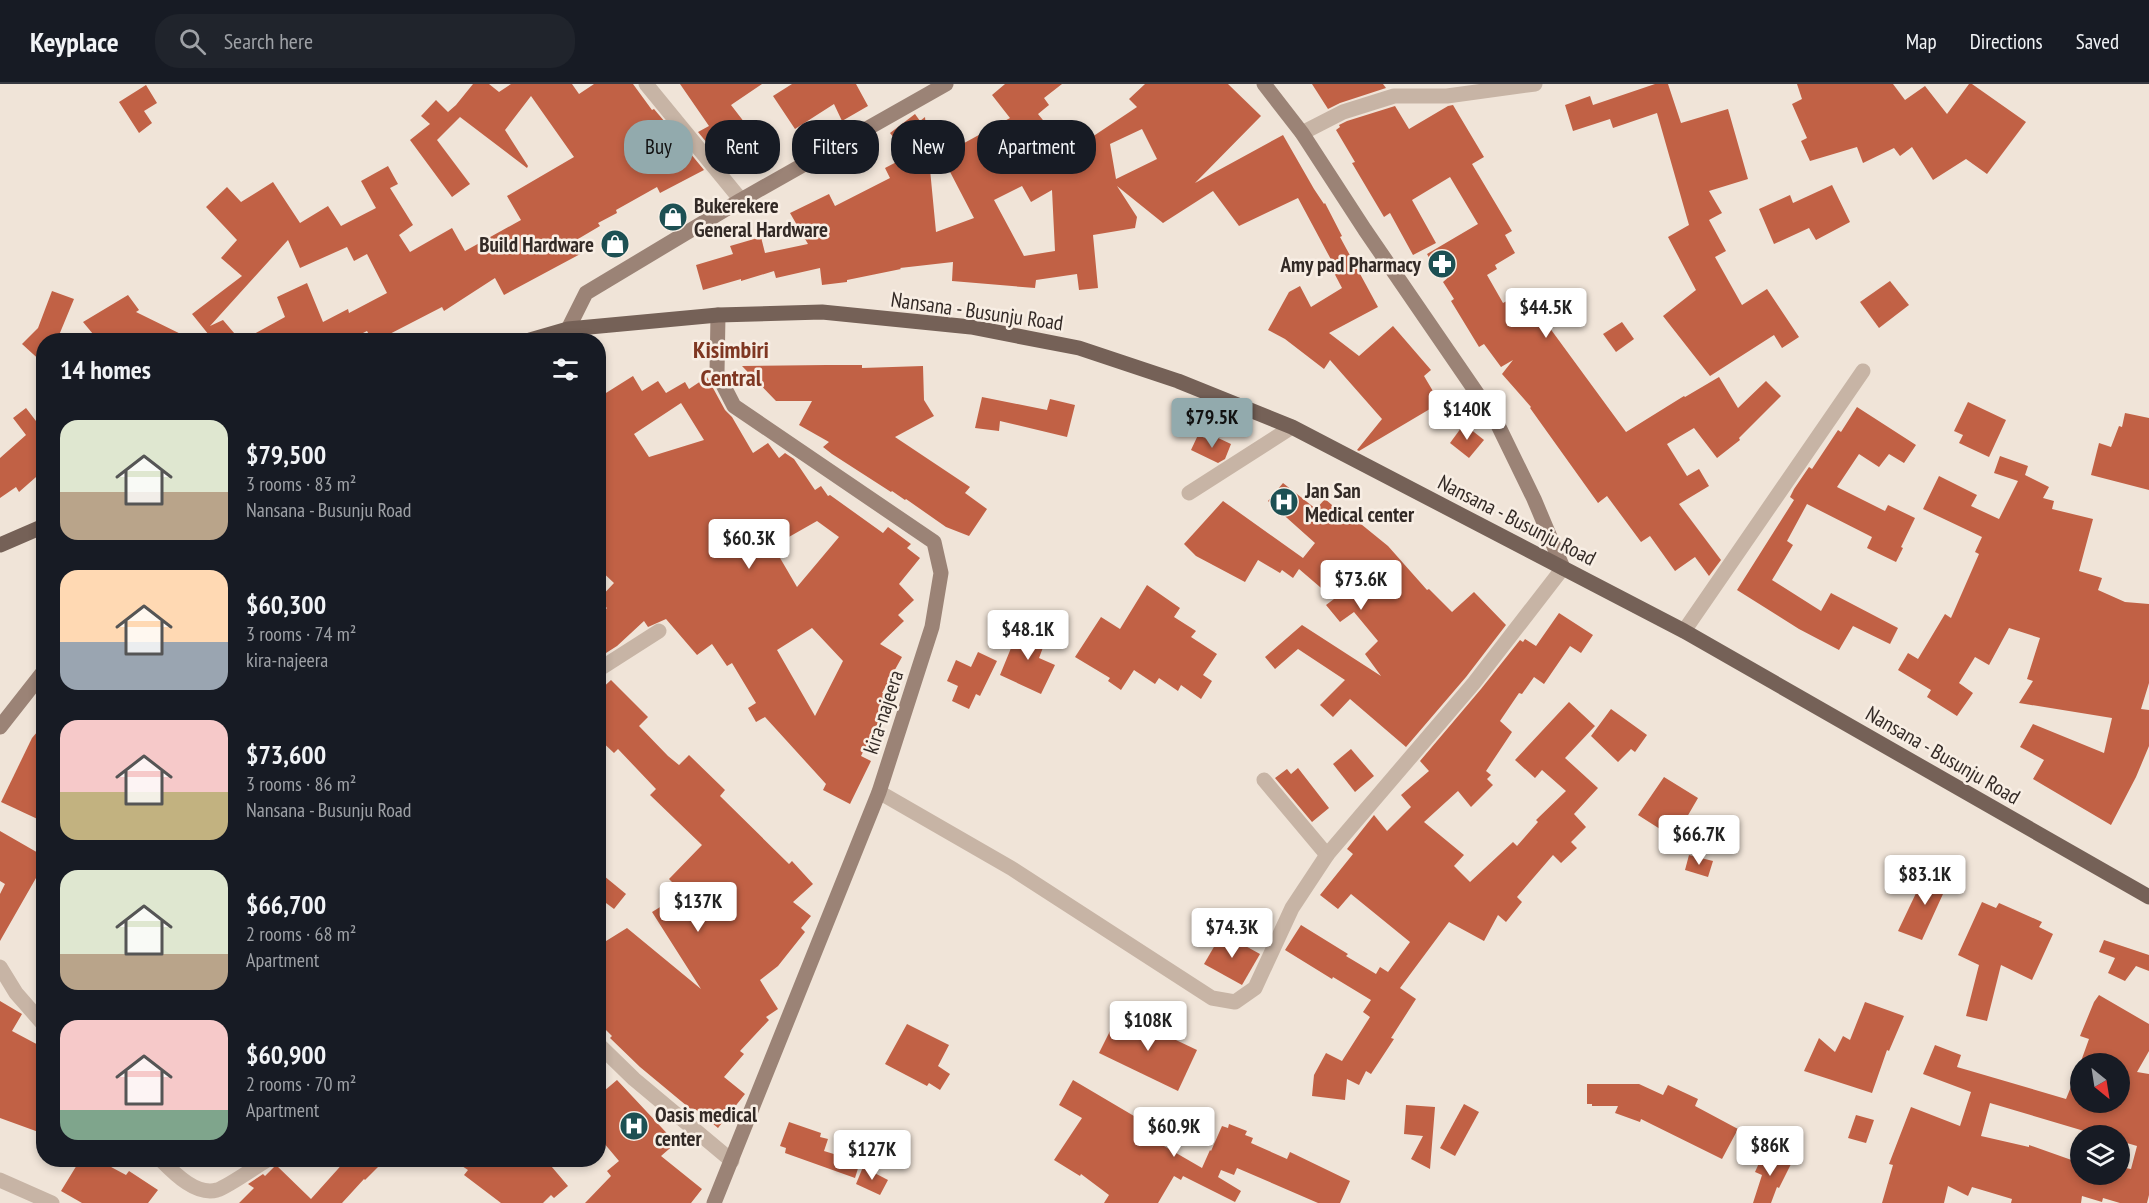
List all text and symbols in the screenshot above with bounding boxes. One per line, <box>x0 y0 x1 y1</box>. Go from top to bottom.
search box <box>155 14 575 68</box>
text: Keyplace <box>30 23 119 60</box>
icon: search <box>176 25 209 58</box>
text: Search here <box>224 27 313 55</box>
text: Map <box>1906 28 1937 55</box>
text: Directions <box>1970 28 2043 55</box>
text: Saved <box>2076 28 2119 55</box>
chip: Buy <box>624 120 693 174</box>
chip: Rent <box>705 120 780 174</box>
chip: Filters <box>792 120 879 174</box>
chip: New <box>891 120 965 174</box>
chip: Apartment <box>977 120 1096 174</box>
place label: Bukerekere General Hardware <box>694 192 828 243</box>
shop icon: Bukerekere General Hardware <box>657 201 689 233</box>
shop icon: Build Hardware <box>599 228 631 260</box>
place label: Build Hardware <box>479 231 594 258</box>
pharmacy icon: Amy pad Pharmacy <box>1426 248 1458 280</box>
place label: Amy pad Pharmacy <box>1279 251 1422 278</box>
street label: Nansana - Busunju Road <box>889 286 1065 336</box>
pin: $44.5K <box>1497 288 1595 339</box>
text: $44.5K <box>1520 294 1572 320</box>
district label: Kisimbiri Central <box>693 334 769 393</box>
text: 14 homes <box>60 353 151 386</box>
icon: filters <box>549 353 582 386</box>
pin: $140K <box>1425 390 1509 441</box>
text: $140K <box>1443 396 1491 422</box>
pin: $79.5K <box>1163 398 1261 449</box>
text: $79.5K <box>1186 404 1238 430</box>
text: $79,500 <box>246 438 326 471</box>
icon: home <box>108 444 180 516</box>
street label: Nansana - Busunju Road <box>1433 469 1601 571</box>
text: 3 rooms · 83 m² <box>246 471 356 497</box>
place label: Jan San Medical center <box>1304 477 1415 528</box>
hospital icon: Jan San Medical center <box>1268 486 1300 518</box>
text: Nansana - Busunju Road <box>246 497 412 523</box>
pin: $60.3K <box>700 519 798 570</box>
text: $60.3K <box>723 525 775 551</box>
pin: $73.6K <box>1312 560 1410 611</box>
text: $73.6K <box>1335 566 1387 592</box>
text: $60,300 <box>246 588 326 621</box>
icon: home <box>108 594 180 666</box>
pin: $48.1K <box>979 610 1077 661</box>
text: $48.1K <box>1002 616 1054 642</box>
text: 3 rooms · 74 m² <box>246 621 356 647</box>
text: kira-najeera <box>246 647 328 673</box>
street label: kira-najeera <box>857 667 909 757</box>
street label: Nansana - Busunju Road <box>1861 700 2025 810</box>
text: $73,600 <box>246 738 326 771</box>
icon: home <box>108 744 180 816</box>
text: 3 rooms · 86 m² <box>246 771 356 797</box>
text: Nansana - Busunju Road <box>246 797 412 823</box>
pin: $66.7K <box>1650 815 1748 866</box>
text: $66.7K <box>1673 821 1725 847</box>
pin: $83.1K <box>1876 855 1974 906</box>
text: $83.1K <box>1899 861 1951 887</box>
pin: $137K <box>656 882 740 933</box>
text: $66,700 <box>246 888 326 921</box>
text: $137K <box>674 888 722 914</box>
icon: home <box>108 894 180 966</box>
pin: $74.3K <box>1183 908 1281 959</box>
text: $74.3K <box>1206 914 1258 940</box>
text: 2 rooms · 68 m² <box>246 921 356 947</box>
text: Apartment <box>246 947 319 973</box>
pin: $108K <box>1106 1001 1190 1052</box>
text: $108K <box>1124 1007 1172 1033</box>
text: $60,900 <box>246 1038 326 1071</box>
icon: home <box>108 1044 180 1116</box>
north arrow <box>2070 1053 2130 1113</box>
map controls <box>2070 1053 2130 1185</box>
text: 2 rooms · 70 m² <box>246 1071 356 1097</box>
text: Apartment <box>246 1097 319 1123</box>
place label: Oasis medical center <box>655 1101 758 1152</box>
pin: $60.9K <box>1125 1107 1223 1158</box>
hospital icon: Oasis medical center <box>618 1110 650 1142</box>
text: $60.9K <box>1148 1113 1200 1139</box>
button: layers <box>2070 1125 2130 1185</box>
pin: $86K <box>1734 1126 1806 1177</box>
pin: $127K <box>830 1130 914 1181</box>
text: $86K <box>1750 1132 1790 1158</box>
text: $127K <box>848 1136 896 1162</box>

